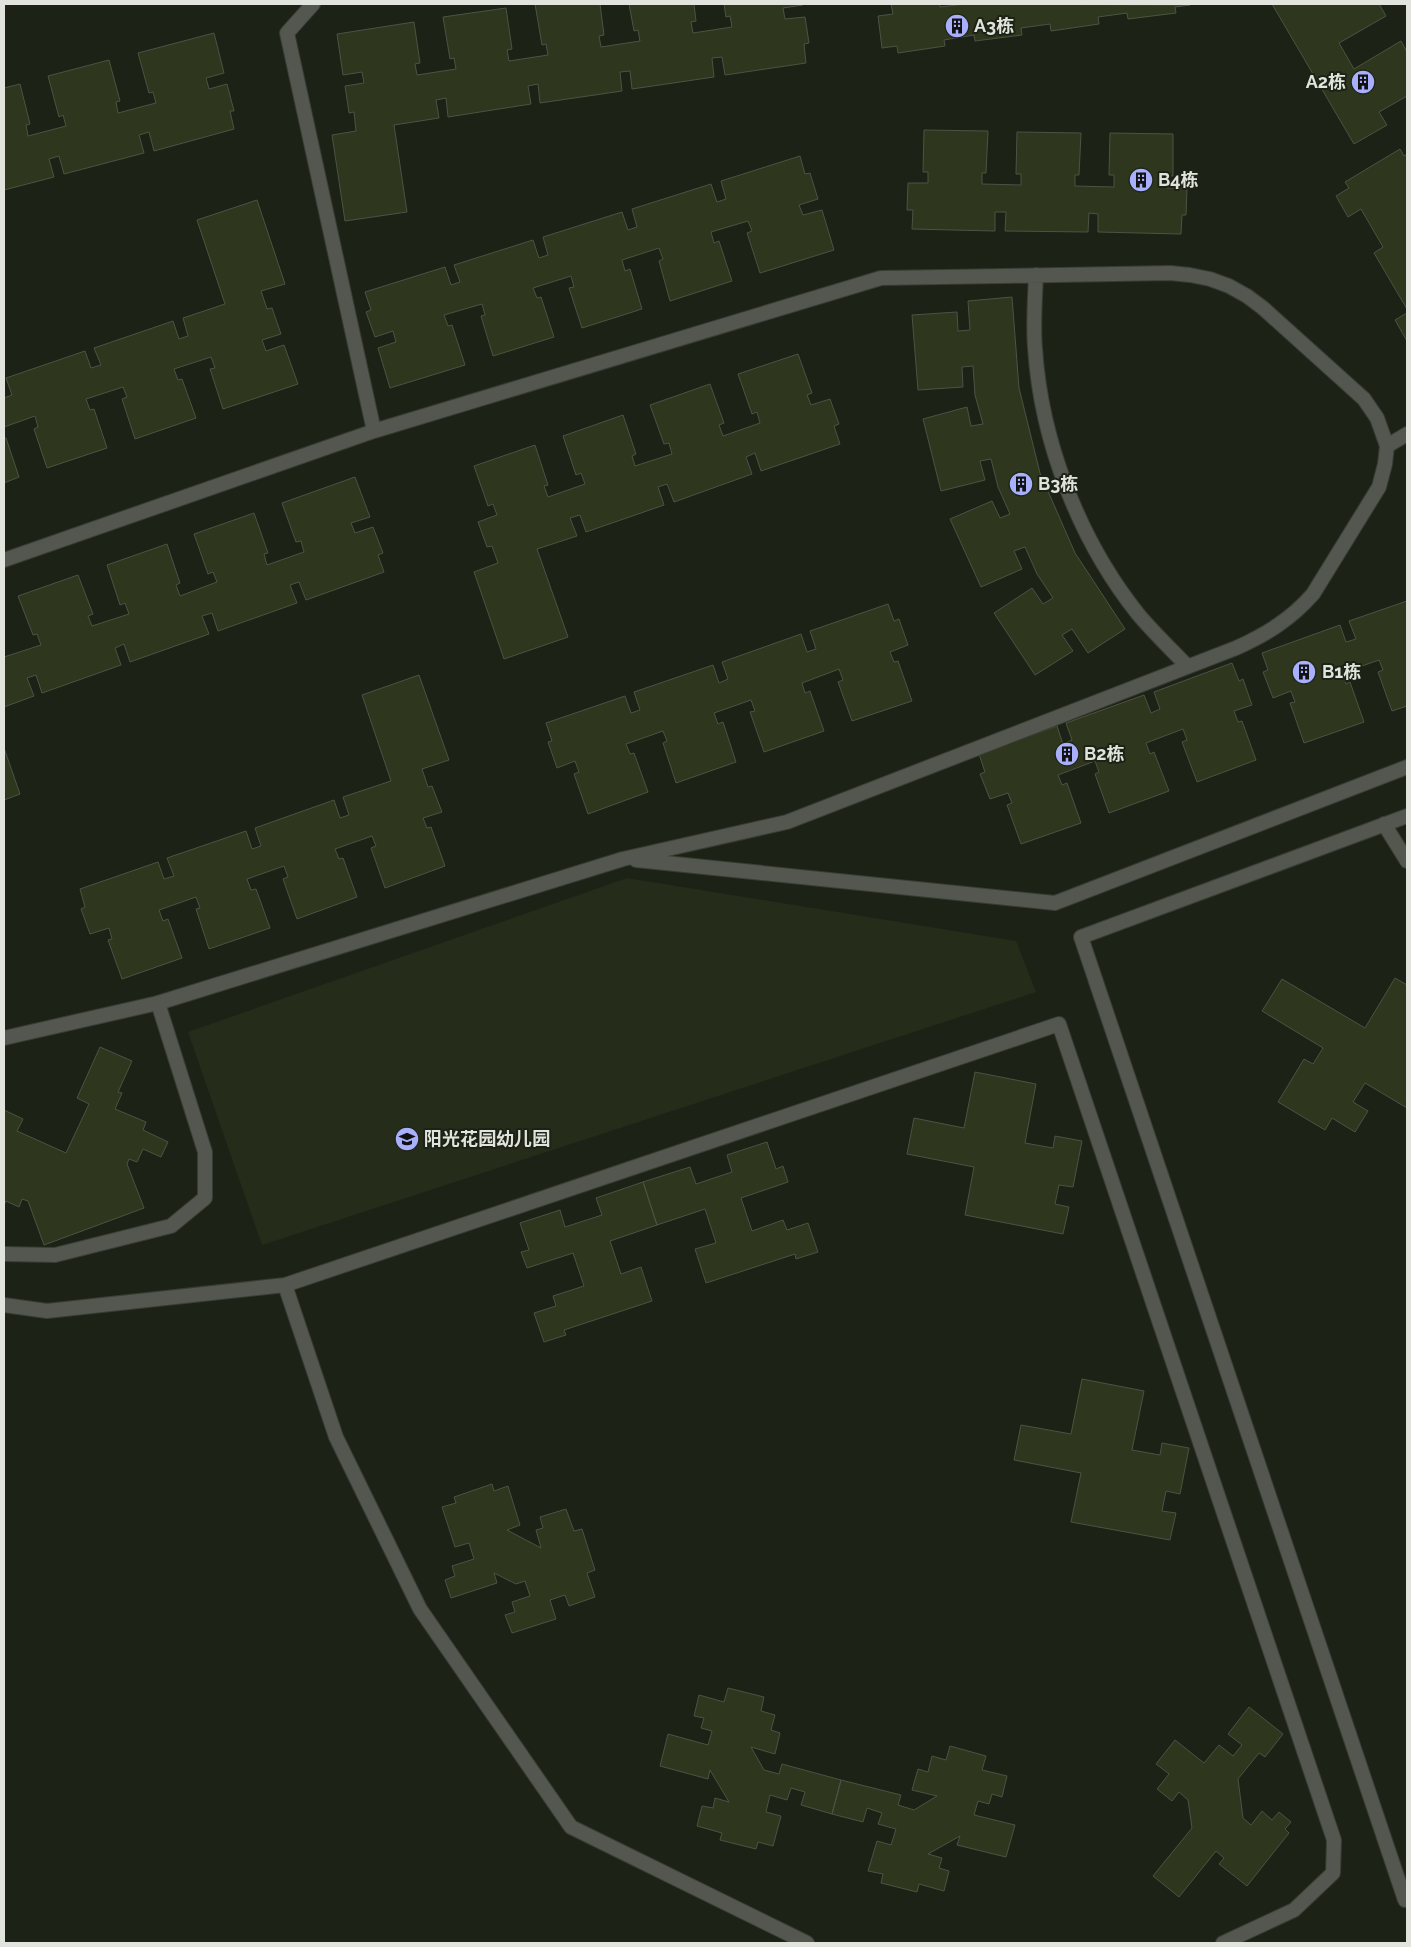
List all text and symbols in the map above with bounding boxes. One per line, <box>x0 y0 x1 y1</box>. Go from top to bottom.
building icon: A3栋 <box>944 13 970 39</box>
place label: A3栋 <box>974 15 1014 36</box>
building icon: A2栋 <box>1350 69 1376 95</box>
place label: A2栋 <box>1306 71 1346 92</box>
building icon: B4栋 <box>1128 167 1154 193</box>
place label: B4栋 <box>1158 169 1199 190</box>
building icon: B3栋 <box>1008 471 1034 497</box>
place label: B3栋 <box>1038 473 1078 494</box>
building icon: B1栋 <box>1291 659 1317 685</box>
place label: B1栋 <box>1322 661 1361 682</box>
building icon: B2栋 <box>1054 741 1080 767</box>
place label: B2栋 <box>1084 743 1124 764</box>
school or university icon: 阳光花园幼儿园 <box>394 1126 420 1152</box>
place label: 阳光花园幼儿园 <box>424 1128 550 1149</box>

